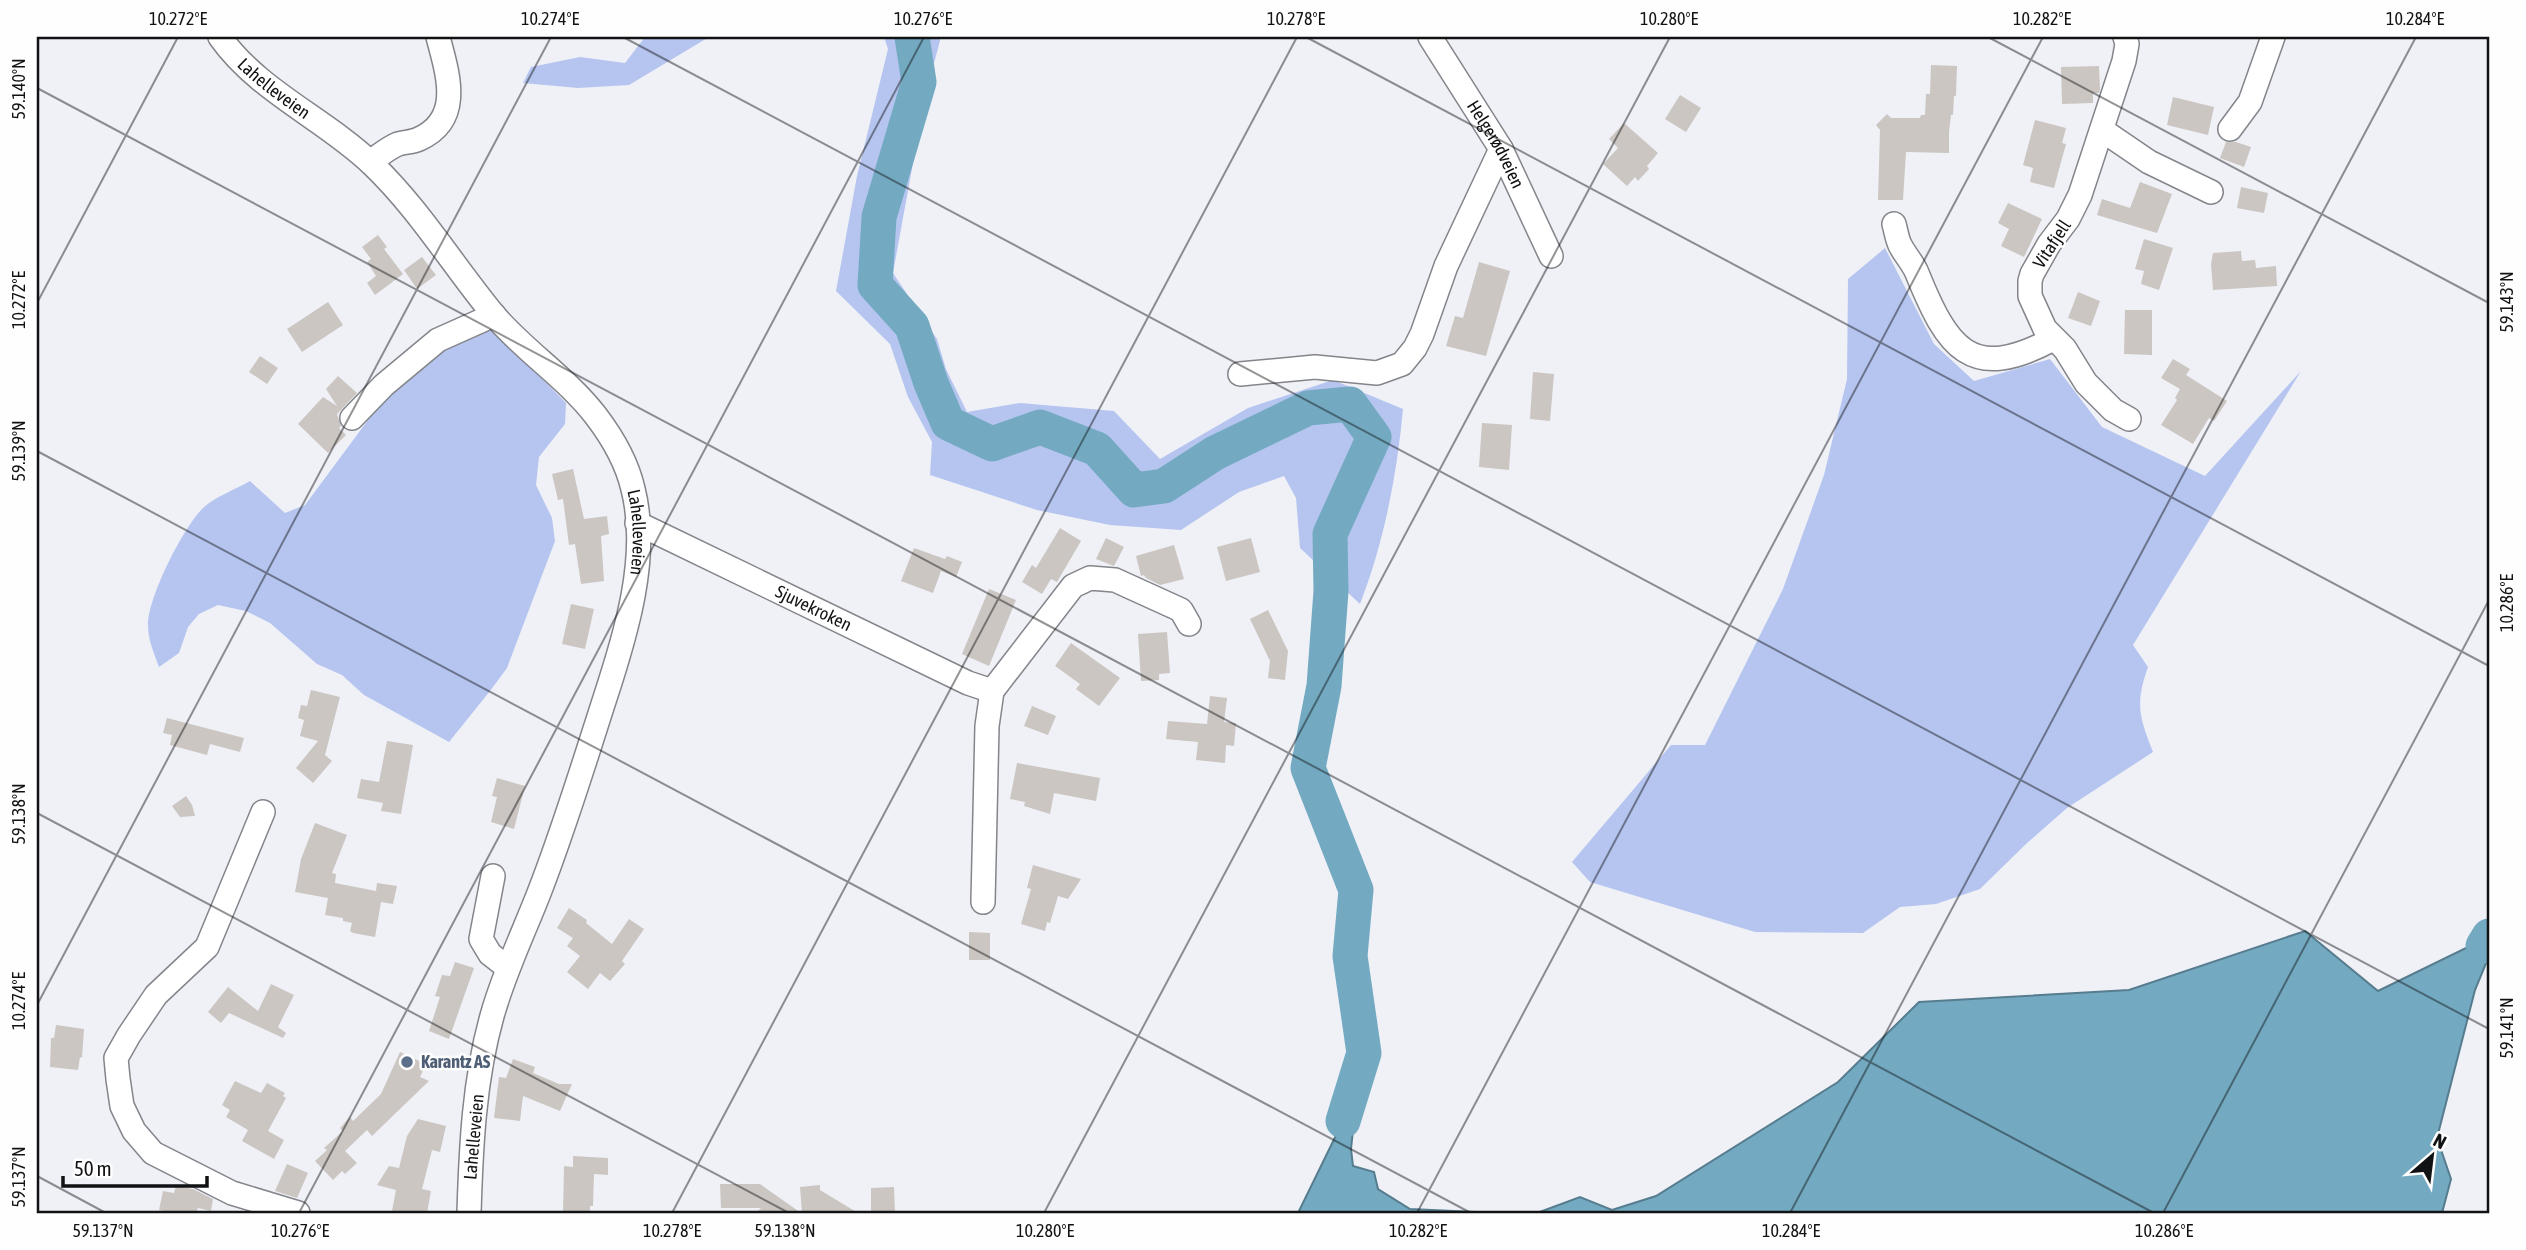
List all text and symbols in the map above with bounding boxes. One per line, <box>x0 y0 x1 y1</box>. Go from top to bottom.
text: 10.272°E <box>149 8 207 29</box>
text: 10.274°E <box>521 8 579 29</box>
text: 10.276°E <box>894 8 952 29</box>
text: 10.278°E <box>1267 8 1325 29</box>
text: 10.280°E <box>1640 8 1698 29</box>
text: 10.282°E <box>2013 8 2071 29</box>
text: 10.284°E <box>2386 8 2444 29</box>
street label: Lahelleveien <box>234 54 314 123</box>
text: 59.140°N <box>8 58 29 120</box>
street label: Helgerødveien <box>1463 96 1529 191</box>
street label: Vitafjell <box>2028 215 2075 272</box>
text: 10.272°E <box>8 271 29 329</box>
text: 59.143°N <box>2496 271 2517 333</box>
text: 59.139°N <box>8 420 29 482</box>
street label: Lahelleveien <box>623 487 650 576</box>
text: 10.286°E <box>2496 574 2517 632</box>
street label: Sjuvekroken <box>772 581 855 635</box>
text: 59.138°N <box>8 783 29 845</box>
text: 10.274°E <box>8 972 29 1030</box>
text: 59.141°N <box>2496 997 2517 1059</box>
place label: Karantz AS <box>421 1051 491 1072</box>
marker: Karantz AS <box>399 1054 415 1070</box>
street label: Lahelleveien <box>459 1093 488 1181</box>
north arrow <box>2396 1120 2466 1190</box>
text: N <box>2430 1129 2450 1153</box>
scale bar <box>63 1145 206 1189</box>
text: 59.137°N <box>8 1146 29 1208</box>
text: 50 m <box>74 1156 112 1180</box>
text: 59.137°N <box>72 1220 134 1241</box>
text: 10.276°E <box>271 1220 329 1241</box>
text: 10.278°E <box>643 1220 701 1241</box>
text: 59.138°N <box>754 1220 816 1241</box>
text: 10.280°E <box>1016 1220 1074 1241</box>
text: 10.282°E <box>1389 1220 1447 1241</box>
text: 10.284°E <box>1762 1220 1820 1241</box>
text: 10.286°E <box>2135 1220 2193 1241</box>

